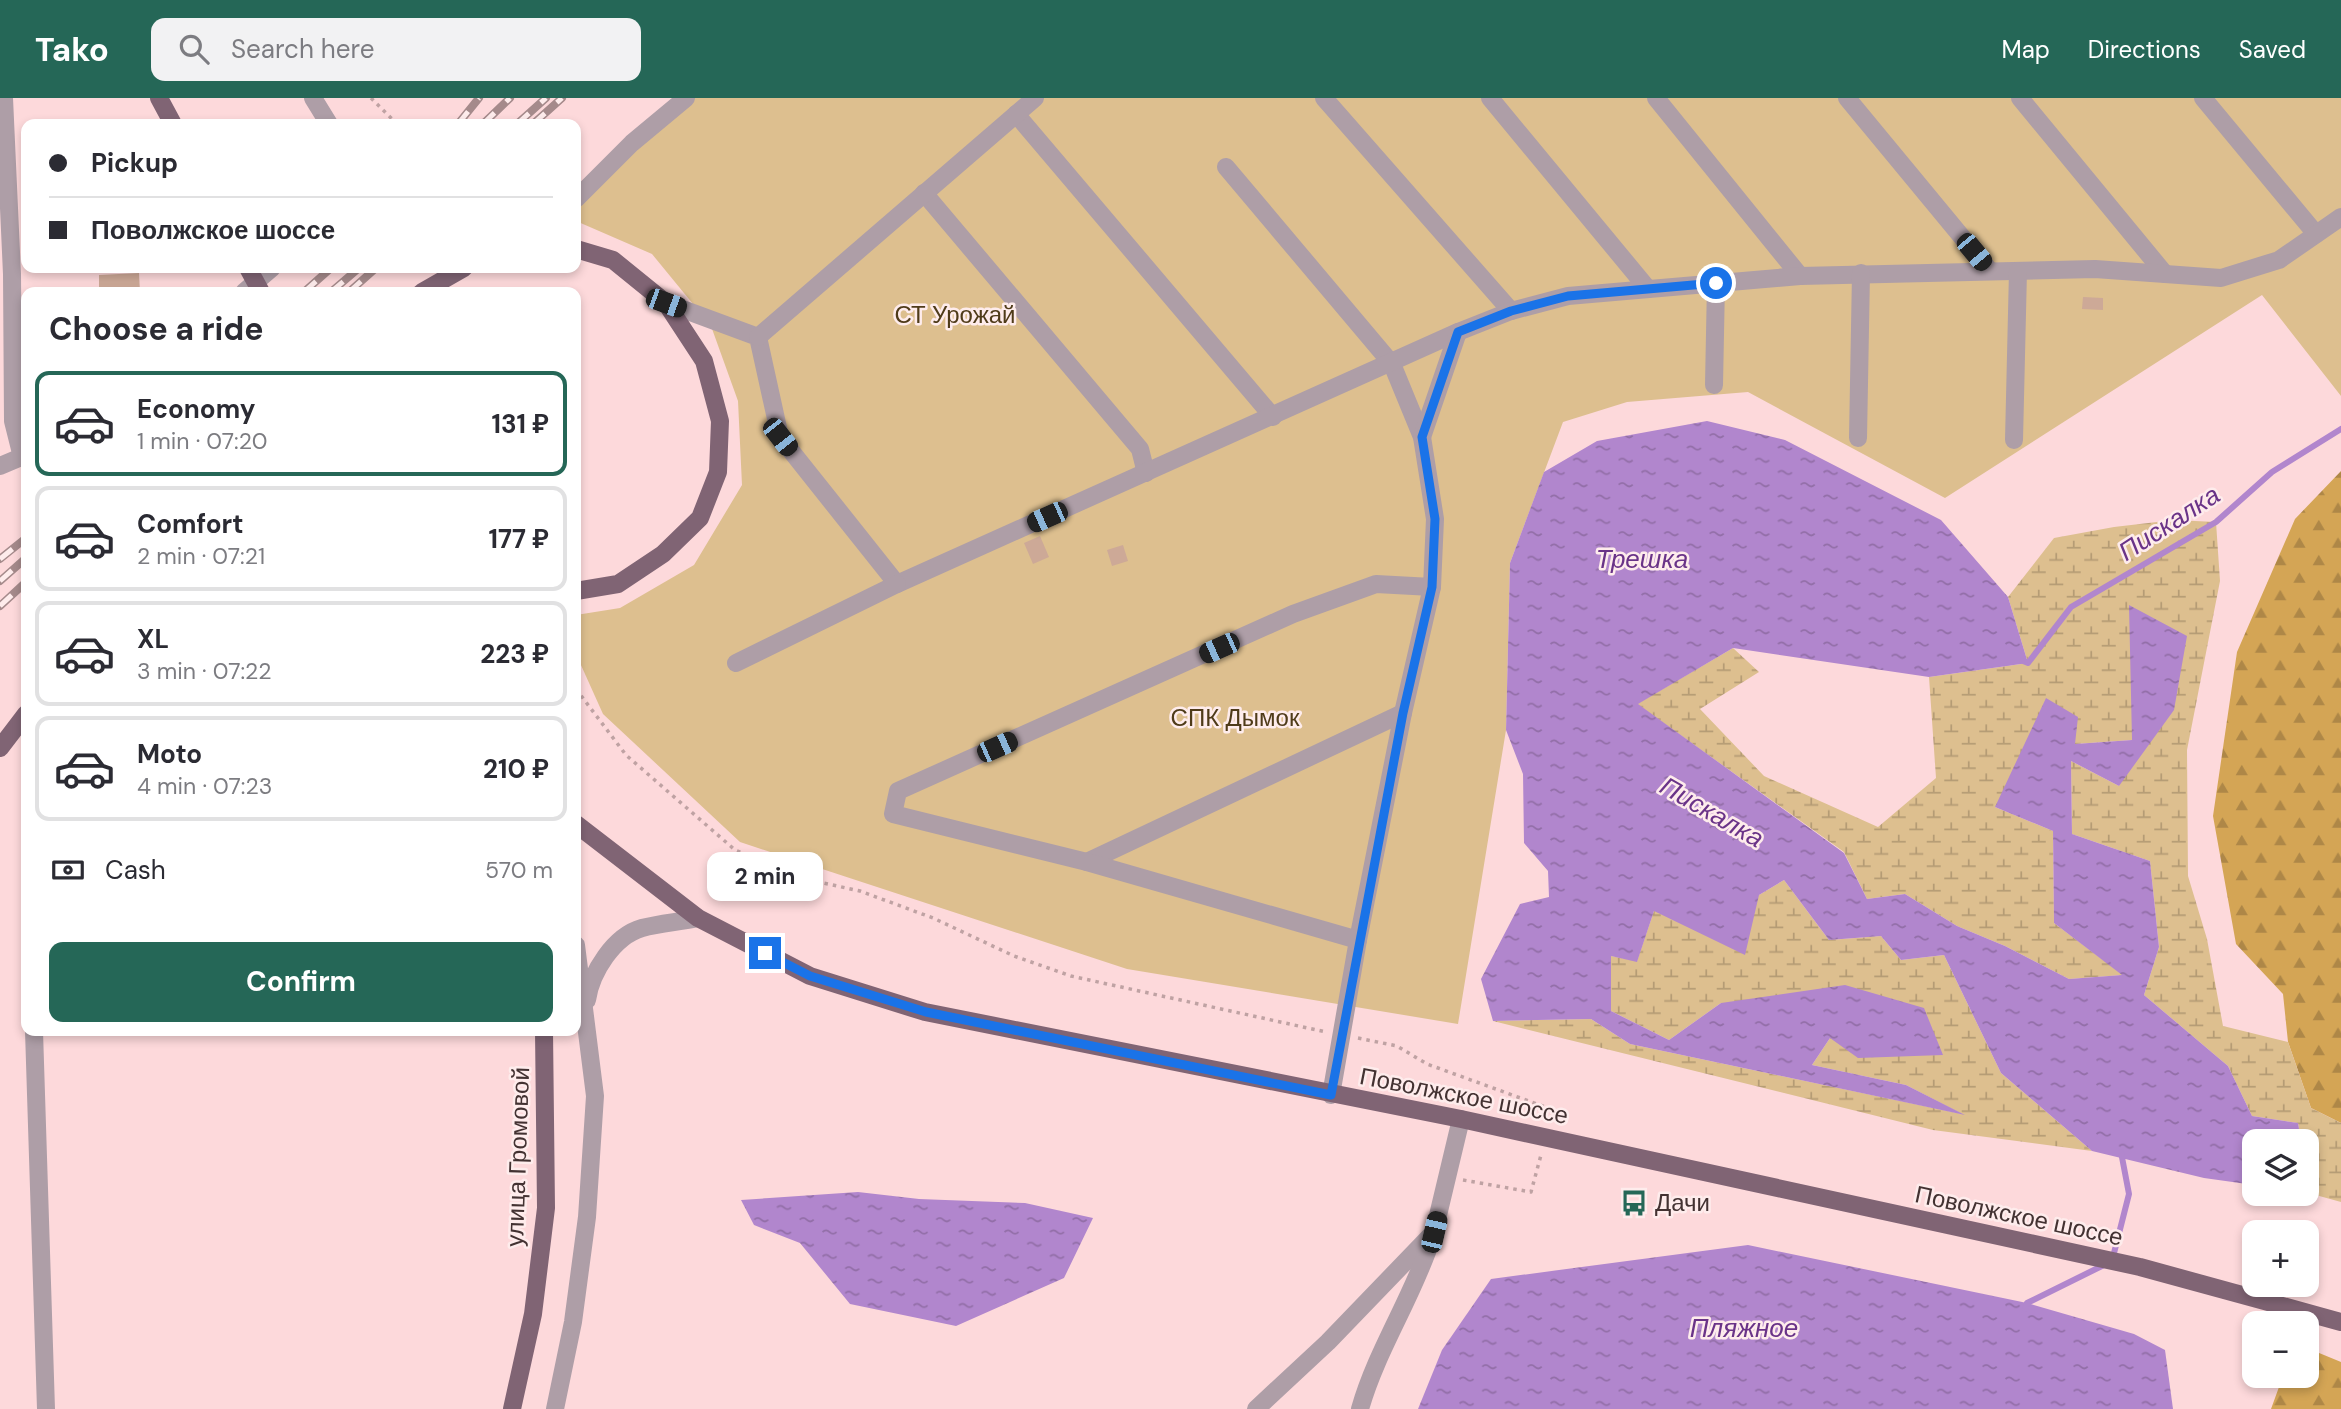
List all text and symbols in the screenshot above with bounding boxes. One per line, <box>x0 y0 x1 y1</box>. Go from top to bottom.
search box <box>151 18 641 81</box>
text: Tako <box>35 28 109 71</box>
icon: search <box>175 30 213 68</box>
text: Search here <box>231 32 374 66</box>
text: Map <box>2002 34 2050 65</box>
text: Directions <box>2088 34 2201 65</box>
text: Saved <box>2239 34 2306 65</box>
text: Pickup <box>91 146 178 180</box>
text: Поволжское шоссе <box>91 213 335 247</box>
car <box>1953 229 1996 275</box>
route start <box>1700 267 1732 299</box>
car <box>643 286 690 320</box>
park label: СТ Урожай <box>895 299 1015 330</box>
text: Choose a ride <box>49 308 264 350</box>
icon: car <box>53 392 116 455</box>
text: Economy <box>137 392 255 426</box>
text: 131 ₽ <box>491 407 549 441</box>
car <box>759 414 802 460</box>
text: 1 min · 07:20 <box>137 426 267 456</box>
water label: Пискалка <box>2112 478 2226 568</box>
car <box>1024 499 1071 535</box>
icon: car <box>53 507 116 570</box>
text: Comfort <box>137 507 243 541</box>
text: 177 ₽ <box>488 522 549 556</box>
text: 2 min · 07:21 <box>137 541 265 571</box>
water label: Трешка <box>1596 542 1688 576</box>
icon: car <box>53 622 116 685</box>
text: XL <box>137 622 169 656</box>
car <box>1196 630 1243 666</box>
text: 223 ₽ <box>480 637 549 671</box>
text: 3 min · 07:22 <box>137 656 272 686</box>
park label: СПК Дымок <box>1171 702 1300 733</box>
car <box>974 729 1021 765</box>
icon: car <box>53 737 116 800</box>
text: Moto <box>137 737 202 771</box>
text: 210 ₽ <box>483 752 549 786</box>
water label: Пискалка <box>1654 769 1770 855</box>
text: 4 min · 07:23 <box>137 771 272 801</box>
icon: cash <box>49 851 87 889</box>
callout: 2 min <box>707 852 823 900</box>
text: Cash <box>105 853 166 887</box>
text: 570 m <box>485 855 553 885</box>
text: 2 min <box>735 861 795 891</box>
route end <box>749 937 781 969</box>
button: Confirm <box>49 942 553 1022</box>
street label: Поволжское шоссе <box>1357 1060 1571 1131</box>
street label: улица Громовой <box>499 1067 536 1247</box>
map controls <box>2242 1129 2319 1388</box>
button: layers <box>2242 1129 2319 1206</box>
street label: Поволжское шоссе <box>1912 1178 2126 1253</box>
place label: Дачи <box>1655 1187 1710 1218</box>
bus stop icon: Дачи <box>1619 1188 1649 1218</box>
car <box>1420 1209 1449 1255</box>
button: + <box>2242 1220 2319 1297</box>
water label: Пляжное <box>1690 1311 1798 1345</box>
button: − <box>2242 1311 2319 1388</box>

